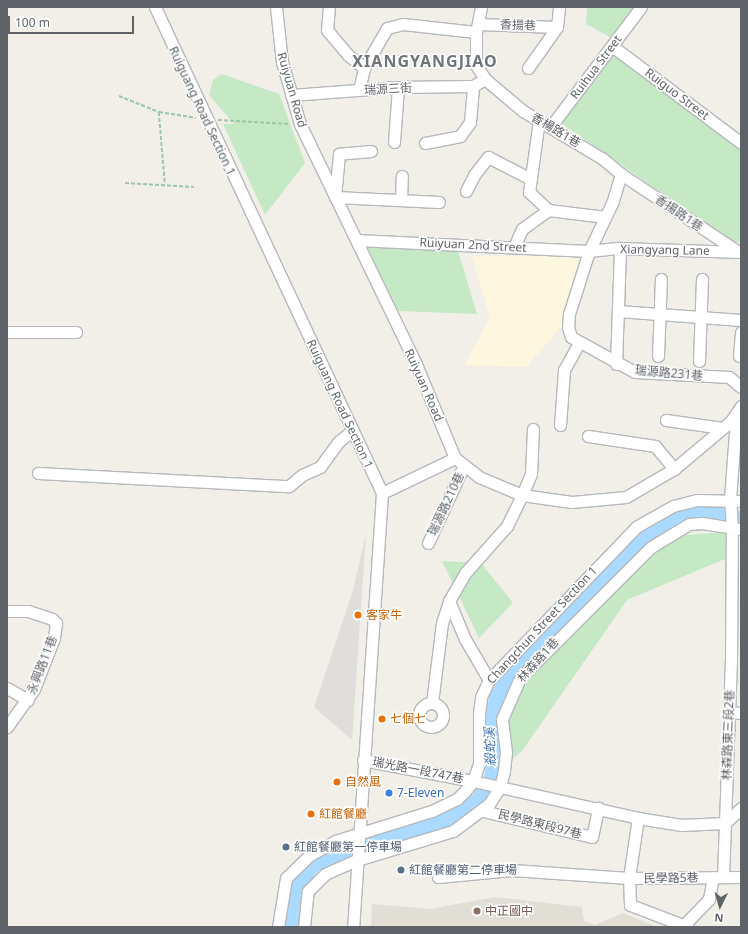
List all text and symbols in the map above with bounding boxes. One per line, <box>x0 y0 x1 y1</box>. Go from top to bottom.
scale bar <box>10 8 136 34</box>
text: 100 m <box>15 14 50 31</box>
street label: 香揚巷 <box>500 17 536 33</box>
street label: Ruihua Street <box>567 32 625 102</box>
street label: Ruiguang Road Section 1 <box>166 44 238 178</box>
street label: Ruiyuan Road <box>274 51 310 129</box>
district label: XIANGYANGJIAO <box>352 51 498 71</box>
street label: Ruiguo Street <box>642 65 712 123</box>
street label: 瑞源三街 <box>364 81 412 97</box>
street label: 香楊路1巷 <box>529 110 583 150</box>
street label: 香揚路1巷 <box>652 192 706 234</box>
street label: Ruiyuan 2nd Street <box>419 235 527 255</box>
street label: Xiangyang Lane <box>620 242 710 258</box>
street label: Ruiguang Road Section 1 <box>304 337 376 471</box>
street label: Ruiyuan Road <box>402 347 446 423</box>
street label: 瑞源路231巷 <box>634 363 704 383</box>
street label: 瑞源路210巷 <box>425 470 467 538</box>
street label: Changchun Street Section 1 <box>484 563 600 687</box>
place label: 客家牛 <box>366 608 402 622</box>
marker: 客家牛 <box>353 610 363 620</box>
street label: 永興路11巷 <box>24 634 60 696</box>
street label: 林森路1巷 <box>514 635 562 685</box>
street label: 林森路東三段2巷 <box>719 689 737 781</box>
place label: 七個七 <box>390 712 426 726</box>
marker: 七個七 <box>377 714 387 724</box>
water label: 殺蛇溪 <box>482 727 498 767</box>
street label: 瑞光路一段747巷 <box>371 754 465 786</box>
place label: 自然風 <box>345 775 381 789</box>
marker: 自然風 <box>332 777 342 787</box>
place label: 7-Eleven <box>397 786 444 800</box>
marker: 7-Eleven <box>384 788 394 798</box>
place label: 紅館餐廳 <box>319 807 367 821</box>
street label: 民學路東段97巷 <box>497 807 583 841</box>
marker: 紅館餐廳 <box>306 809 316 819</box>
place label: 紅館餐廳第一停車場 <box>294 840 402 854</box>
marker: 紅館餐廳第一停車場 <box>281 842 291 852</box>
place label: 紅館餐廳第二停車場 <box>409 863 517 877</box>
marker: 紅館餐廳第二停車場 <box>396 865 406 875</box>
street label: 民學路5巷 <box>643 870 699 886</box>
north arrow <box>700 886 740 926</box>
place label: 中正國中 <box>485 904 533 918</box>
marker: 中正國中 <box>472 906 482 916</box>
text: N <box>714 911 724 926</box>

